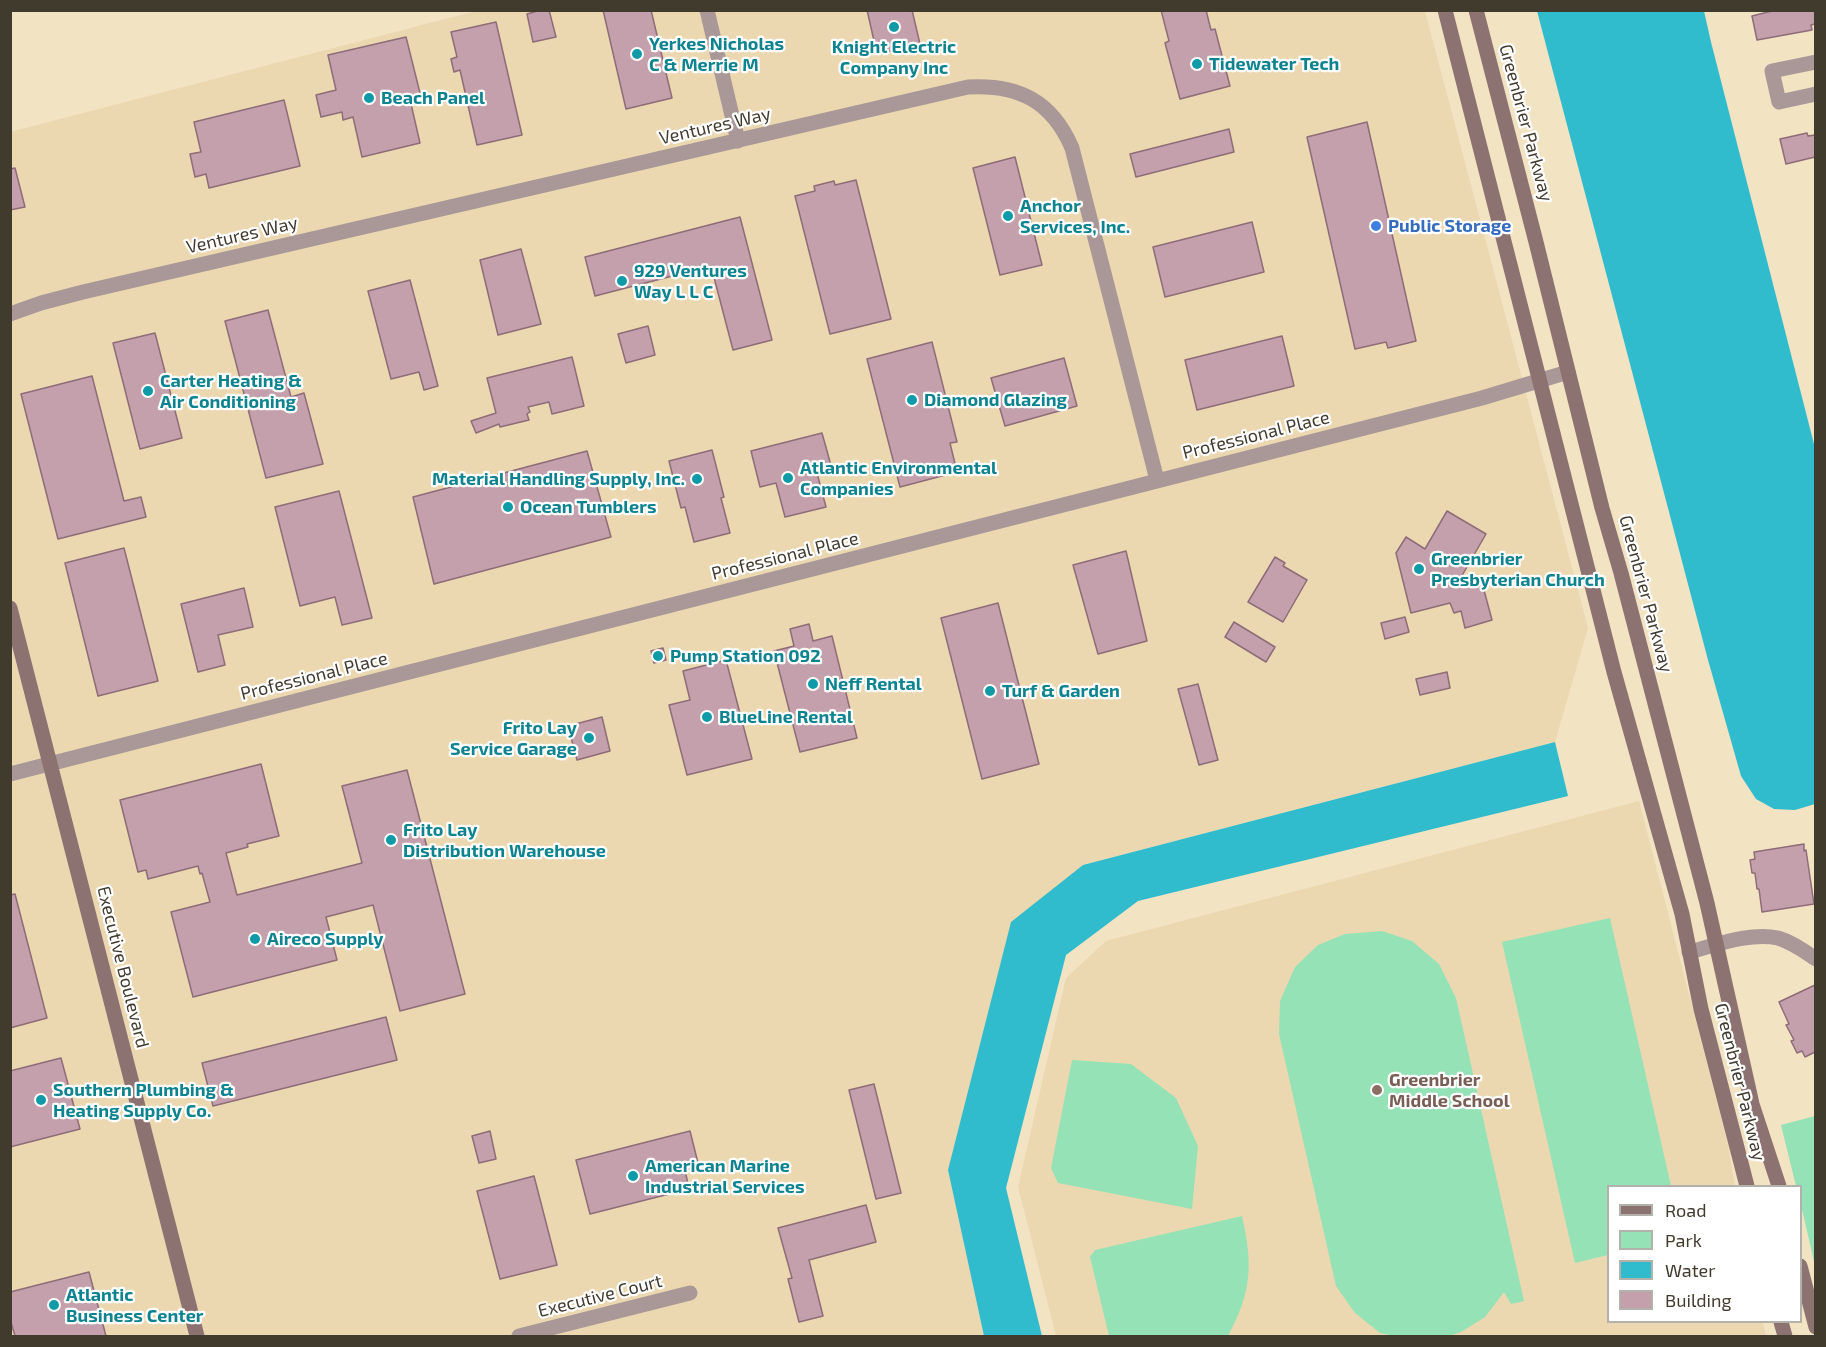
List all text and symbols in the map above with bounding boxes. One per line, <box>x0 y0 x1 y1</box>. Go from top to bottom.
marker: Knight Electric Company Inc <box>887 20 901 34</box>
place label: Yerkes Nicholas C & Merrie M <box>649 33 784 76</box>
place label: Knight Electric Company Inc <box>832 36 956 78</box>
street label: Greenbrier Parkway <box>1495 42 1557 204</box>
marker: Yerkes Nicholas C & Merrie M <box>630 47 644 61</box>
place label: Tidewater Tech <box>1209 53 1339 75</box>
marker: Tidewater Tech <box>1190 57 1204 71</box>
place label: Beach Panel <box>381 87 485 109</box>
marker: Beach Panel <box>362 91 376 105</box>
street label: Ventures Way <box>657 103 773 149</box>
place label: Anchor Services, Inc. <box>1020 195 1130 238</box>
marker: Anchor Services, Inc. <box>1001 209 1015 223</box>
street label: Ventures Way <box>184 212 300 258</box>
place label: Public Storage <box>1388 215 1511 237</box>
marker: Public Storage <box>1369 219 1383 233</box>
place label: 929 Ventures Way L L C <box>634 260 747 302</box>
marker: 929 Ventures Way L L C <box>615 274 629 288</box>
place label: Carter Heating & Air Conditioning <box>160 370 302 412</box>
marker: Carter Heating & Air Conditioning <box>141 384 155 398</box>
place label: Diamond Glazing <box>924 389 1067 411</box>
marker: Diamond Glazing <box>905 393 919 407</box>
street label: Professional Place <box>1180 406 1332 464</box>
place label: Atlantic Environmental Companies <box>800 457 997 500</box>
place label: Material Handling Supply, Inc. <box>432 468 685 490</box>
marker: Atlantic Environmental Companies <box>781 471 795 485</box>
marker: Material Handling Supply, Inc. <box>690 472 704 486</box>
place label: Ocean Tumblers <box>520 496 656 518</box>
marker: Ocean Tumblers <box>501 500 515 514</box>
street label: Greenbrier Parkway <box>1615 513 1677 675</box>
street label: Professional Place <box>709 527 861 585</box>
place label: Greenbrier Presbyterian Church <box>1431 548 1605 590</box>
marker: Greenbrier Presbyterian Church <box>1412 562 1426 576</box>
place label: Pump Station 092 <box>670 645 821 667</box>
street label: Professional Place <box>238 647 390 705</box>
marker: Pump Station 092 <box>651 649 665 663</box>
place label: Neff Rental <box>825 673 922 695</box>
marker: Neff Rental <box>806 677 820 691</box>
place label: Turf & Garden <box>1002 680 1120 702</box>
marker: Turf & Garden <box>983 684 997 698</box>
place label: BlueLine Rental <box>719 706 853 728</box>
marker: BlueLine Rental <box>700 710 714 724</box>
place label: Frito Lay Service Garage <box>450 717 577 760</box>
marker: Frito Lay Service Garage <box>582 731 596 745</box>
place label: Frito Lay Distribution Warehouse <box>403 819 606 862</box>
marker: Frito Lay Distribution Warehouse <box>384 833 398 847</box>
street label: Executive Boulevard <box>92 884 154 1050</box>
place label: Aireco Supply <box>267 928 383 950</box>
marker: Aireco Supply <box>248 932 262 946</box>
street label: Greenbrier Parkway <box>1710 1001 1770 1163</box>
place label: Greenbrier Middle School <box>1389 1069 1510 1112</box>
place label: Southern Plumbing & Heating Supply Co. <box>53 1079 234 1122</box>
marker: Greenbrier Middle School <box>1370 1083 1384 1097</box>
marker: Southern Plumbing & Heating Supply Co. <box>34 1093 48 1107</box>
place label: American Marine Industrial Services <box>645 1155 804 1198</box>
marker: American Marine Industrial Services <box>626 1169 640 1183</box>
legend <box>1607 1185 1802 1323</box>
text: Road <box>1665 1199 1706 1221</box>
text: Park <box>1665 1229 1702 1251</box>
text: Water <box>1665 1259 1715 1281</box>
street label: Executive Court <box>536 1270 664 1322</box>
place label: Atlantic Business Center <box>66 1284 203 1326</box>
text: Building <box>1665 1289 1732 1311</box>
marker: Atlantic Business Center <box>47 1298 61 1312</box>

